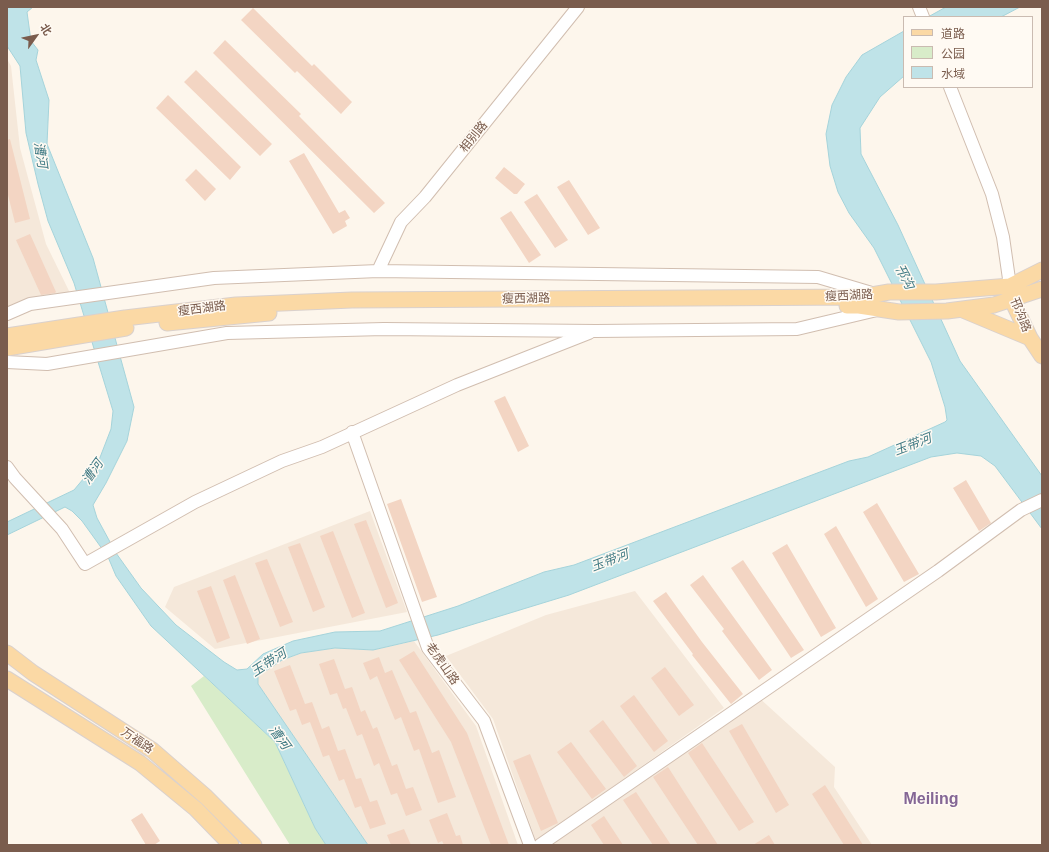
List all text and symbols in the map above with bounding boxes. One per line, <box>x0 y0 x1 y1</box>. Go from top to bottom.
north arrow <box>16 16 56 56</box>
legend <box>903 16 1033 88</box>
text: 北 <box>38 22 54 37</box>
text: 道路 <box>941 27 965 41</box>
text: 公园 <box>941 47 965 61</box>
text: 水域 <box>941 67 965 81</box>
street label: 相别路 <box>457 118 491 156</box>
water label: 漕河 <box>30 141 50 169</box>
water label: 邗沟 <box>891 262 917 292</box>
street label: 瘦西湖路 <box>825 288 873 304</box>
street label: 瘦西湖路 <box>502 291 550 307</box>
street label: 邗沟路 <box>1007 296 1033 334</box>
street label: 瘦西湖路 <box>177 299 227 319</box>
water label: 玉带河 <box>892 431 934 459</box>
water label: 漕河 <box>79 457 107 487</box>
water label: 玉带河 <box>589 547 631 575</box>
street label: 老虎山路 <box>422 640 462 688</box>
water label: 玉带河 <box>248 646 290 680</box>
water label: 漕河 <box>265 723 293 753</box>
street label: 万福路 <box>118 725 156 757</box>
district label: Meiling <box>903 790 959 810</box>

